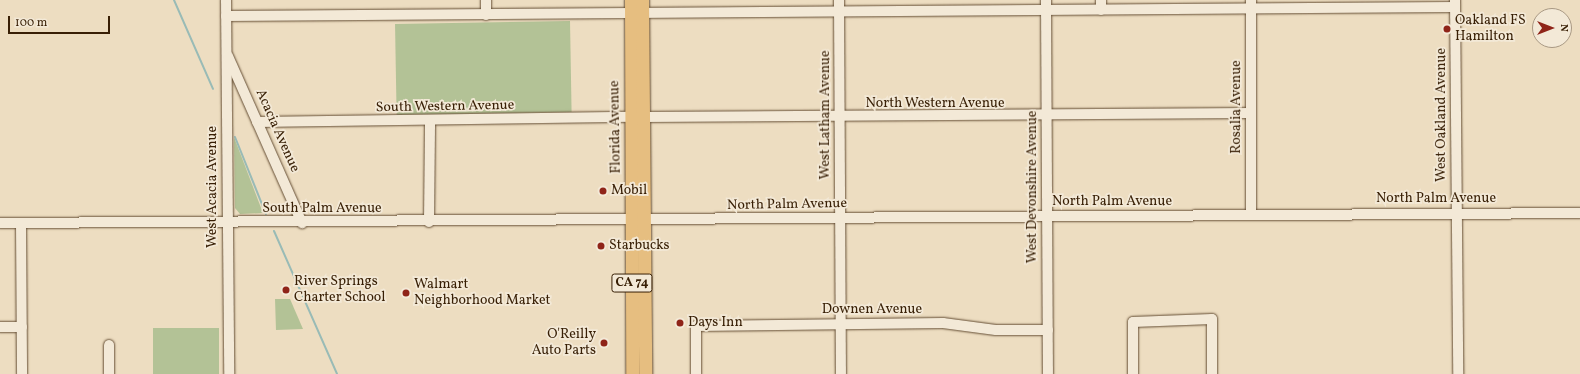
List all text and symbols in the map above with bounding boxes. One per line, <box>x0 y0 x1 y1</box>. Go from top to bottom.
scale bar <box>10 8 112 34</box>
north arrow <box>1532 8 1572 48</box>
place label: Oakland FS Hamilton <box>1455 13 1526 46</box>
text: 100 m <box>15 15 47 31</box>
marker: Oakland FS Hamilton <box>1442 24 1452 34</box>
text: N <box>1556 24 1571 32</box>
street label: West Oakland Avenue <box>1434 48 1450 182</box>
street label: West Latham Avenue <box>818 50 834 180</box>
street label: Rosalia Avenue <box>1229 60 1245 154</box>
street label: Florida Avenue <box>607 80 625 174</box>
street label: Acacia Avenue <box>251 87 303 175</box>
street label: North Western Avenue <box>865 96 1005 112</box>
street label: South Western Avenue <box>375 97 515 117</box>
street label: West Devonshire Avenue <box>1025 111 1041 263</box>
street label: West Acacia Avenue <box>205 126 221 248</box>
place label: Mobil <box>611 183 647 199</box>
marker: Mobil <box>598 186 608 196</box>
street label: North Palm Avenue <box>1376 191 1496 207</box>
street label: North Palm Avenue <box>1052 194 1172 210</box>
street label: North Palm Avenue <box>727 196 847 214</box>
street label: South Palm Avenue <box>262 201 382 217</box>
place label: Starbucks <box>609 238 670 254</box>
marker: Starbucks <box>596 241 606 251</box>
road number: CA 74 <box>611 272 653 294</box>
place label: River Springs Charter School <box>294 274 385 306</box>
place label: Walmart Neighborhood Market <box>414 277 550 310</box>
marker: River Springs Charter School <box>281 285 291 295</box>
marker: Walmart Neighborhood Market <box>401 288 411 298</box>
street label: Downen Avenue <box>822 302 922 318</box>
place label: Days Inn <box>688 315 743 331</box>
marker: Days Inn <box>675 318 685 328</box>
place label: O'Reilly Auto Parts <box>532 327 596 360</box>
marker: O'Reilly Auto Parts <box>599 338 609 348</box>

